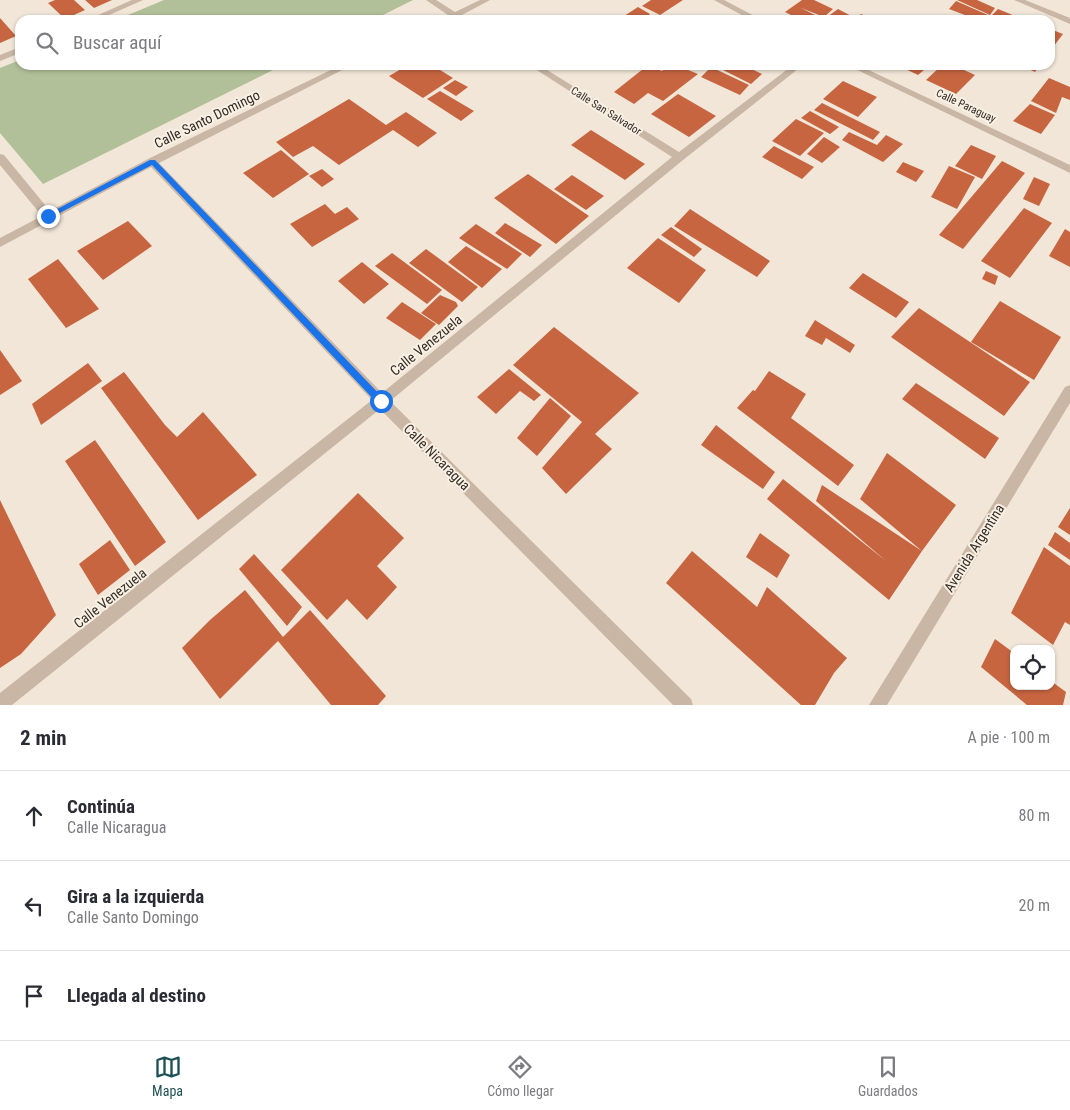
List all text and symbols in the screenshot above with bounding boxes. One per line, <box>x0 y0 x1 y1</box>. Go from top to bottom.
search box <box>15 15 1055 70</box>
icon: search <box>33 29 61 57</box>
text: Buscar aquí <box>73 31 162 54</box>
street label: Calle San Salvador <box>568 84 644 138</box>
street label: Calle Paraguay <box>934 86 998 126</box>
street label: Calle Santo Domingo <box>152 87 262 151</box>
route end <box>37 205 60 228</box>
street label: Calle Venezuela <box>387 311 465 379</box>
route start <box>370 390 393 413</box>
street label: Calle Nicaragua <box>401 421 473 493</box>
street label: Avenida Argentina <box>941 501 1007 595</box>
street label: Calle Venezuela <box>71 565 149 631</box>
map controls <box>1010 645 1055 690</box>
button: locate <box>1010 645 1055 690</box>
text: 2 min <box>20 726 67 750</box>
text: A pie · 100 m <box>967 728 1050 747</box>
text: Continúa <box>67 795 135 818</box>
icon: ahead <box>20 802 48 830</box>
text: 80 m <box>1018 806 1050 825</box>
text: Calle Nicaragua <box>67 818 166 837</box>
text: Gira a la izquierda <box>67 885 204 908</box>
icon: left <box>20 892 48 920</box>
text: 20 m <box>1018 896 1050 915</box>
text: Calle Santo Domingo <box>67 908 199 927</box>
icon: arrive <box>20 982 48 1010</box>
text: Llegada al destino <box>67 984 206 1007</box>
tab: Mapa <box>152 1053 183 1099</box>
tab: Cómo llegar <box>487 1053 554 1099</box>
tab: Guardados <box>858 1053 918 1099</box>

